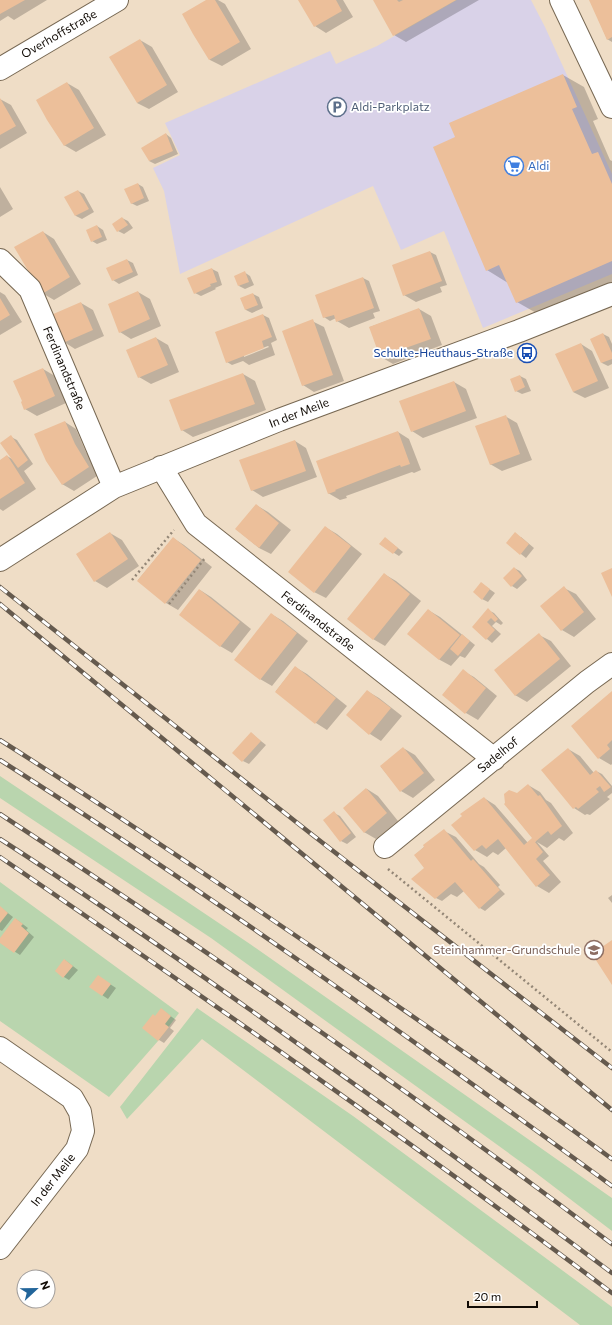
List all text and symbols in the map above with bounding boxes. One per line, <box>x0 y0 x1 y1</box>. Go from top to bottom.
street label: Overhoffstraße <box>18 6 99 60</box>
parking icon: Aldi-Parkplatz <box>326 96 348 118</box>
place label: Aldi-Parkplatz <box>351 99 430 113</box>
supermarket icon: Aldi <box>503 155 525 177</box>
place label: Aldi <box>528 158 549 172</box>
street label: Ferdinandstraße <box>41 324 89 412</box>
bus stop icon: Schulte-Heuthaus-Straße <box>516 342 538 364</box>
place label: Schulte-Heuthaus-Straße <box>373 345 513 359</box>
street label: In der Meile <box>267 394 331 430</box>
street label: Ferdinandstraße <box>279 587 358 653</box>
street label: Sadelhof <box>474 733 521 775</box>
school or university icon: Steinhammer-Grundschule <box>583 939 605 961</box>
place label: Steinhammer-Grundschule <box>433 942 580 956</box>
street label: In der Meile <box>27 1150 77 1209</box>
north arrow <box>16 1269 56 1309</box>
text: N <box>38 1279 53 1291</box>
scale bar <box>468 1283 537 1309</box>
text: 20 m <box>474 1289 501 1303</box>

